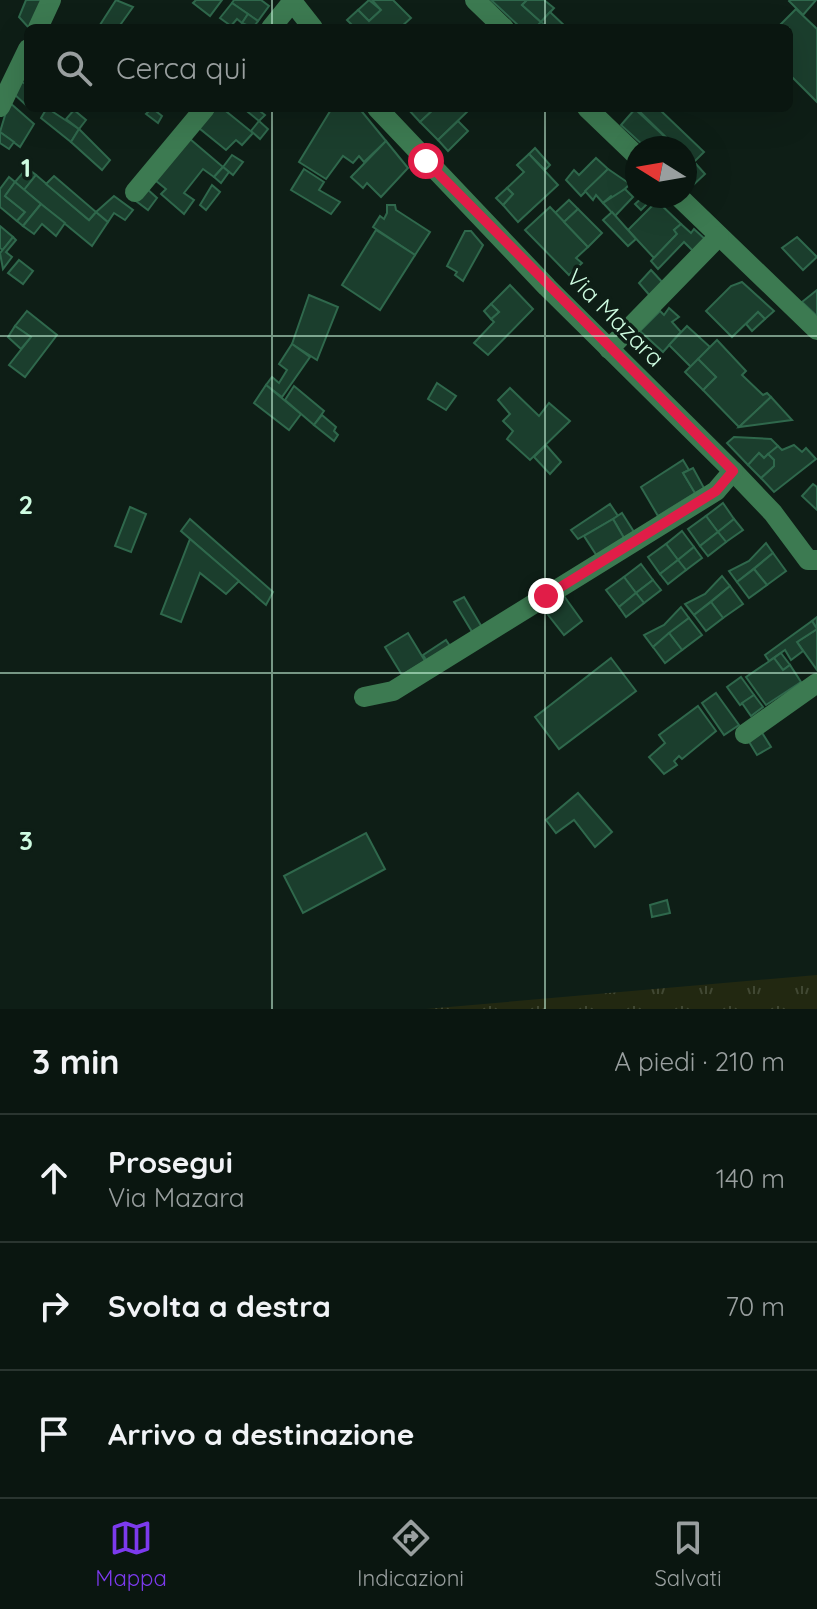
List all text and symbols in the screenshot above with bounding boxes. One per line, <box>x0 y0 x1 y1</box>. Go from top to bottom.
search box <box>24 24 793 112</box>
icon: search <box>52 46 96 90</box>
text: Cerca qui <box>116 49 247 87</box>
north arrow <box>625 136 697 208</box>
route start <box>408 143 444 179</box>
text: 1 <box>21 151 31 184</box>
street label: Via Mazara <box>561 262 671 372</box>
text: 2 <box>19 488 33 521</box>
route end <box>528 578 564 614</box>
text: 3 <box>19 824 33 857</box>
text: 3 min <box>32 1040 119 1083</box>
text: A piedi · 210 m <box>614 1045 785 1078</box>
text: Prosegui <box>108 1143 233 1181</box>
icon: ahead <box>32 1156 76 1200</box>
text: 140 m <box>716 1162 785 1195</box>
text: Via Mazara <box>108 1181 245 1214</box>
icon: right <box>32 1284 76 1328</box>
text: Svolta a destra <box>108 1287 331 1325</box>
text: 70 m <box>725 1290 785 1323</box>
icon: arrive <box>32 1412 76 1456</box>
text: Arrivo a destinazione <box>108 1415 414 1453</box>
tab: Mappa <box>95 1516 167 1592</box>
tab: Indicazioni <box>357 1516 464 1592</box>
tab: Salvati <box>654 1516 722 1592</box>

